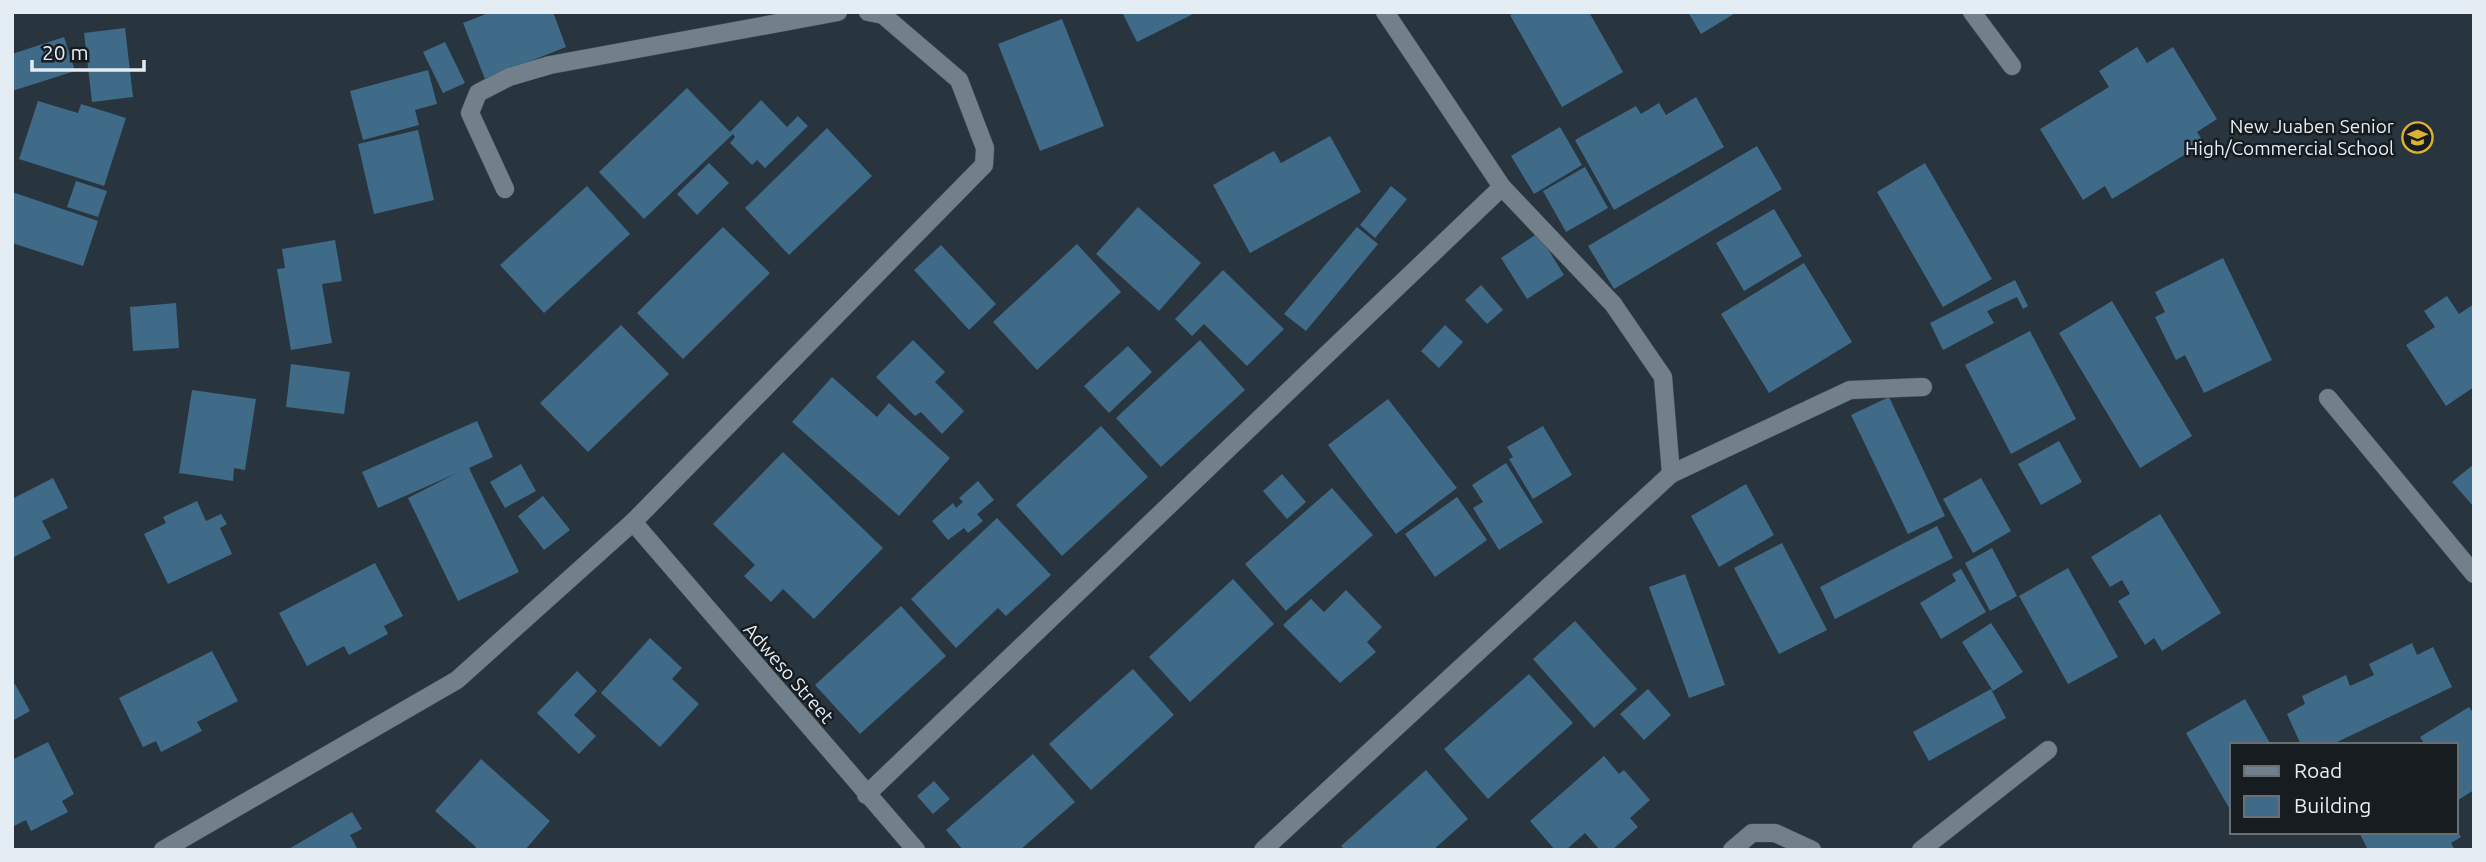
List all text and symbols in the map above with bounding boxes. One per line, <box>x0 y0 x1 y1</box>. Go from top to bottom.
scale bar <box>32 28 144 72</box>
text: 20 m <box>42 40 89 64</box>
place label: New Juaben Senior High/Commercial School <box>2185 115 2394 159</box>
school or university icon: New Juaben Senior High/Commercial School <box>2400 120 2434 154</box>
street label: Adweso Street <box>740 618 839 728</box>
legend <box>2230 743 2458 834</box>
text: Road <box>2294 758 2342 782</box>
text: Building <box>2294 793 2371 817</box>

